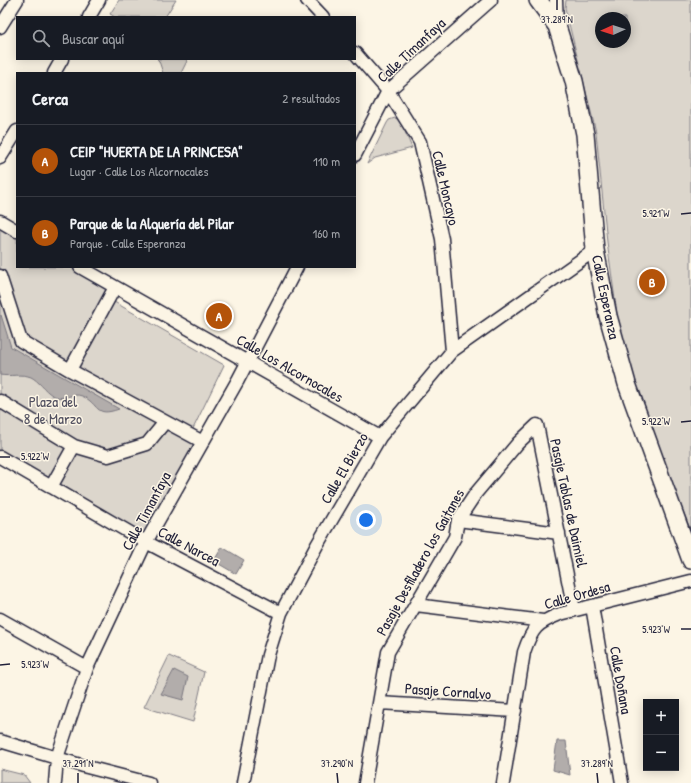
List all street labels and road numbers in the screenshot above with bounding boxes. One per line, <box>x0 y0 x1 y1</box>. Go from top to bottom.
street label: Calle Timanfaya <box>372 13 450 87</box>
street label: Calle Moncayo <box>427 149 465 227</box>
street label: Calle Esperanza <box>587 253 625 341</box>
street label: Calle Los Alcornocales <box>233 329 347 407</box>
street label: Calle El Bierzo <box>315 428 373 508</box>
street label: Pasaje Tablas de Daimiel <box>545 437 593 569</box>
street label: Calle Timanfaya <box>116 468 176 554</box>
street label: Pasaje Desfiladero los Gaitanes <box>371 485 469 639</box>
street label: Calle Narcea <box>154 521 224 571</box>
street label: Calle Ordesa <box>542 576 612 614</box>
street label: Calle Doñana <box>605 644 637 716</box>
street label: Pasaje Cornalvo <box>404 678 492 704</box>

